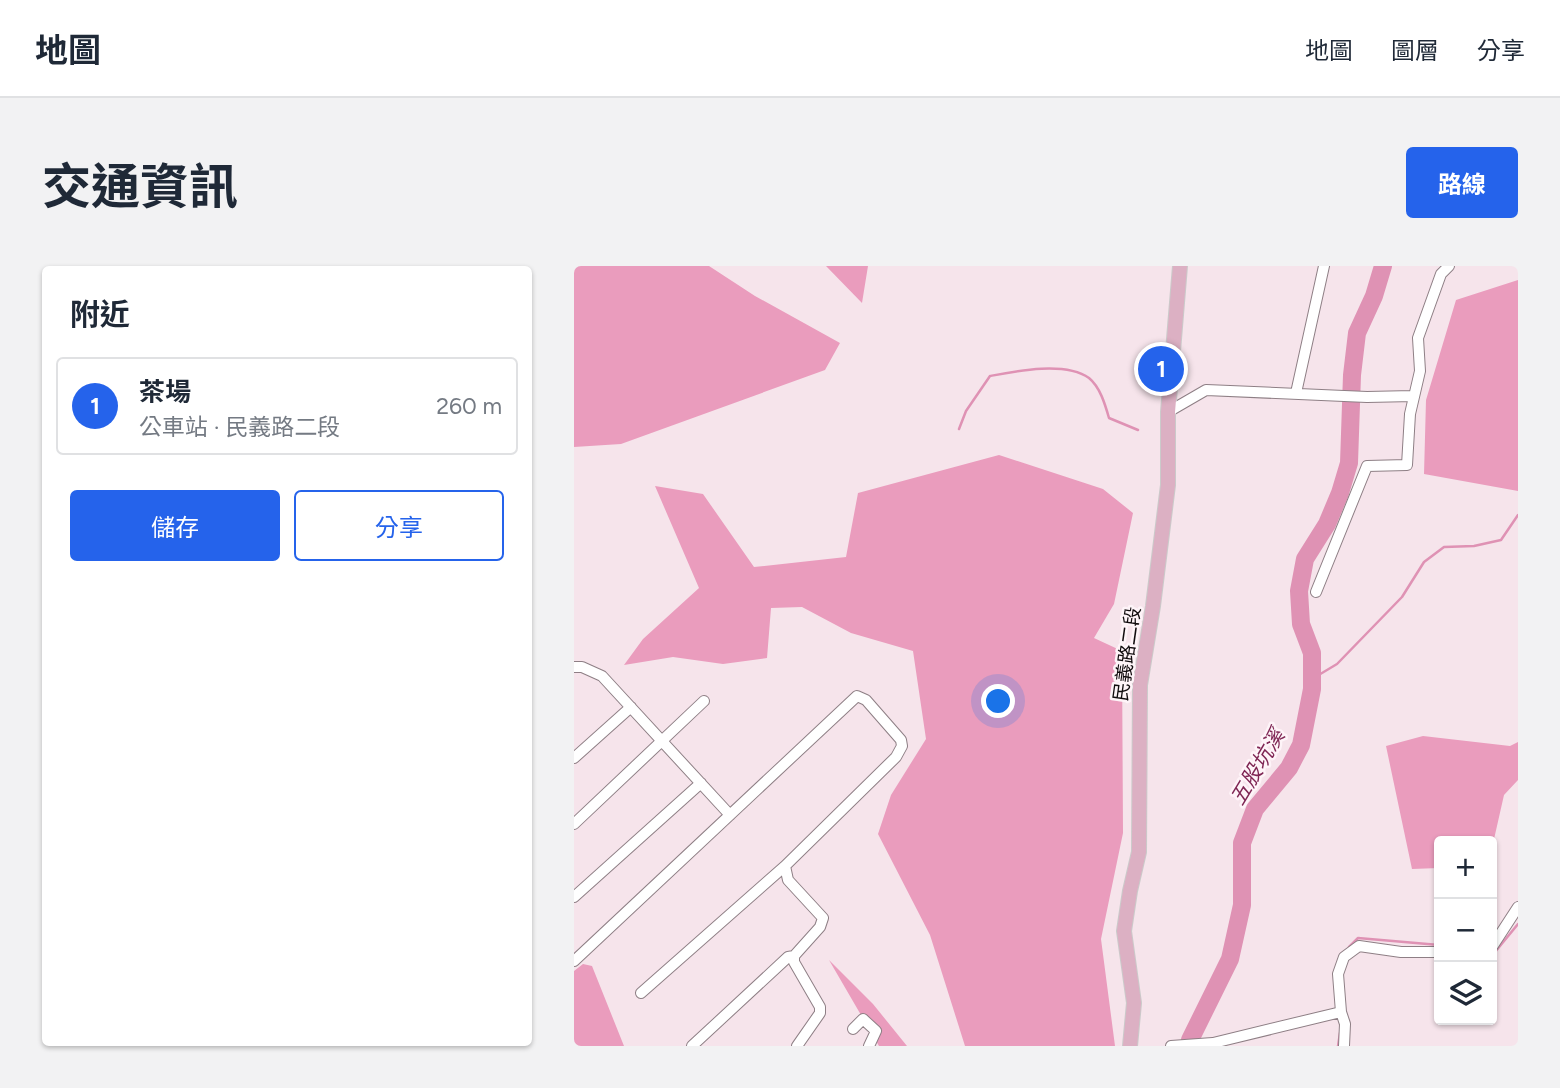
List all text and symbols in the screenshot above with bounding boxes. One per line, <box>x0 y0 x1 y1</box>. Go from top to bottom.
text: 地圖 <box>35 31 101 70</box>
text: 地圖 <box>1305 36 1353 65</box>
text: 圖層 <box>1391 36 1439 65</box>
text: 分享 <box>1477 36 1525 65</box>
button: 路線 <box>1406 147 1518 218</box>
text: 交通資訊 <box>42 157 238 216</box>
text: 附近 <box>70 296 130 333</box>
pin: 1 <box>1138 343 1184 395</box>
text: 茶場 <box>139 376 191 408</box>
text: 1 <box>90 392 100 420</box>
text: 260 m <box>436 392 502 420</box>
text: 公車站 · 民義路二段 <box>139 413 340 441</box>
button: 儲存 <box>70 490 280 561</box>
button: 分享 <box>294 490 504 561</box>
street label: 民義路二段 <box>1109 605 1145 703</box>
your location <box>981 684 1015 718</box>
water label: 五股坑溪 <box>1225 722 1291 809</box>
map controls <box>1434 836 1497 1025</box>
button: + <box>1434 836 1497 899</box>
button: − <box>1434 899 1497 962</box>
button: layers <box>1434 962 1497 1025</box>

